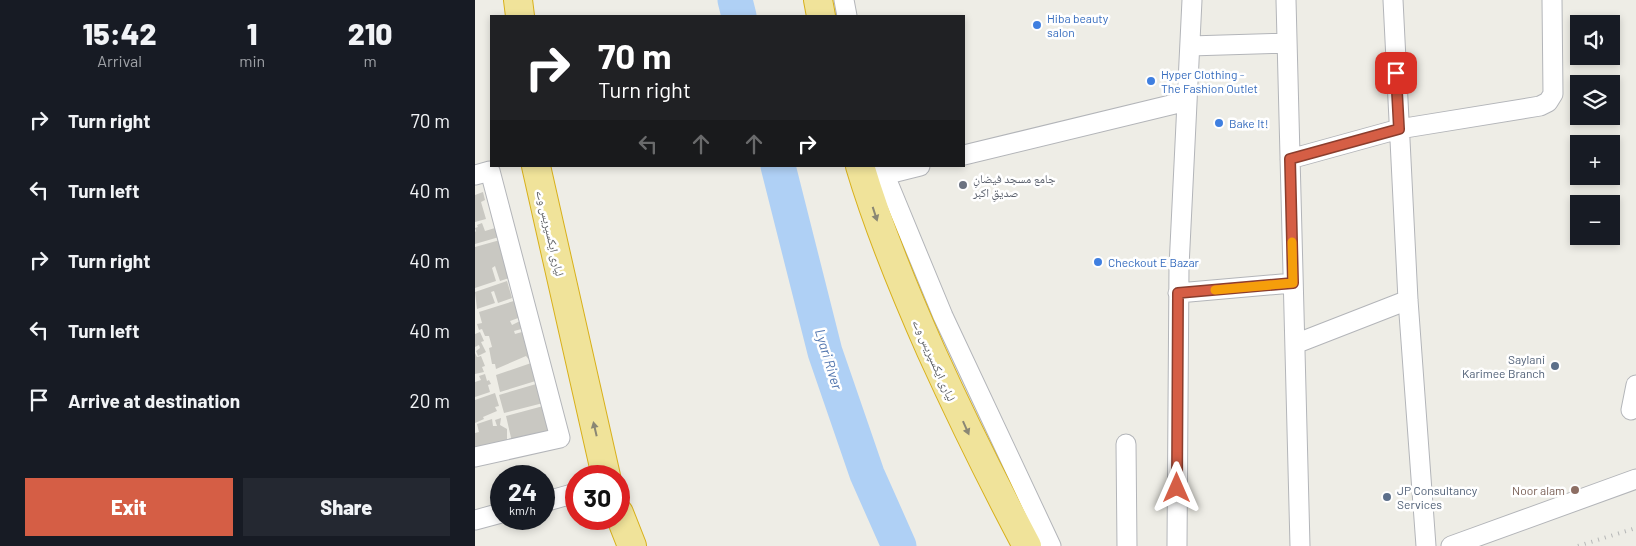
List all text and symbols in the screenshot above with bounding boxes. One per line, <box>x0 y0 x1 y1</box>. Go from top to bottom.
place label: Hiba beauty salon <box>1047 11 1109 39</box>
text: 15:42 <box>83 15 157 51</box>
text: 1 <box>247 15 257 51</box>
text: 210 <box>348 15 392 51</box>
map controls <box>1570 15 1620 245</box>
button: sound <box>1570 15 1620 65</box>
marker: Hiba beauty salon <box>1031 19 1043 31</box>
text: 70 m <box>598 34 672 76</box>
icon: right <box>515 35 580 100</box>
text: Arrival <box>97 51 142 70</box>
text: min <box>239 51 265 70</box>
text: m <box>363 51 377 70</box>
pin <box>1375 52 1417 94</box>
icon: arrive <box>1382 59 1410 87</box>
place label: Hyper Clothing - The Fashion Outlet <box>1161 67 1258 95</box>
marker: Hyper Clothing - The Fashion Outlet <box>1145 75 1157 87</box>
button: layers <box>1570 75 1620 125</box>
text: Turn right <box>598 76 691 102</box>
icon: right <box>25 106 53 134</box>
text: Turn right <box>68 109 150 132</box>
text: 70 m <box>411 109 450 132</box>
place label: Bake It! <box>1229 116 1268 130</box>
marker: Bake It! <box>1213 117 1225 129</box>
icon: left <box>634 130 662 158</box>
icon: ahead <box>687 130 715 158</box>
icon: ahead <box>740 130 768 158</box>
icon: right <box>793 130 821 158</box>
button: + <box>1570 135 1620 185</box>
place label: جامع مسجد فیضانِ صدیقِ اکبر <box>972 171 1056 202</box>
icon: left <box>25 176 53 204</box>
text: Turn left <box>68 179 139 202</box>
text: 40 m <box>409 179 450 202</box>
marker: جامع مسجد فیضانِ صدیقِ اکبر <box>957 179 969 191</box>
street label: لیاری ایکسپریس وے <box>533 189 568 278</box>
button: − <box>1570 195 1620 245</box>
one-way arrow <box>871 207 879 222</box>
icon: right <box>25 246 53 274</box>
text: Turn right <box>68 249 150 272</box>
text: 40 m <box>409 249 450 272</box>
place label: Checkout E Bazar <box>1108 255 1200 269</box>
marker: Checkout E Bazar <box>1092 256 1104 268</box>
icon: left <box>25 316 53 344</box>
street label: لیاری ایکسپریس وے <box>910 317 959 403</box>
text: Turn left <box>68 319 139 342</box>
text: 40 m <box>409 319 450 342</box>
water label: Lyari River <box>812 327 847 392</box>
place label: Saylani Karimee Branch <box>1462 352 1545 380</box>
marker: Saylani Karimee Branch <box>1549 360 1561 372</box>
icon: arrive <box>25 386 53 414</box>
text: Arrive at destination <box>68 389 240 412</box>
text: 20 m <box>410 389 450 412</box>
one-way arrow <box>591 421 599 436</box>
one-way arrow <box>962 421 970 435</box>
position arrow <box>1150 461 1202 513</box>
speed limit sign: 30 <box>565 465 630 530</box>
text: 24 <box>508 476 537 506</box>
button: Exit <box>25 478 233 536</box>
button: Share <box>243 478 450 536</box>
place label: JP Consultancy Services <box>1397 483 1478 511</box>
place label: Noor alam <box>1512 483 1565 497</box>
marker: Noor alam <box>1569 484 1581 496</box>
marker: JP Consultancy Services <box>1381 491 1393 503</box>
text: km/h <box>509 503 536 517</box>

